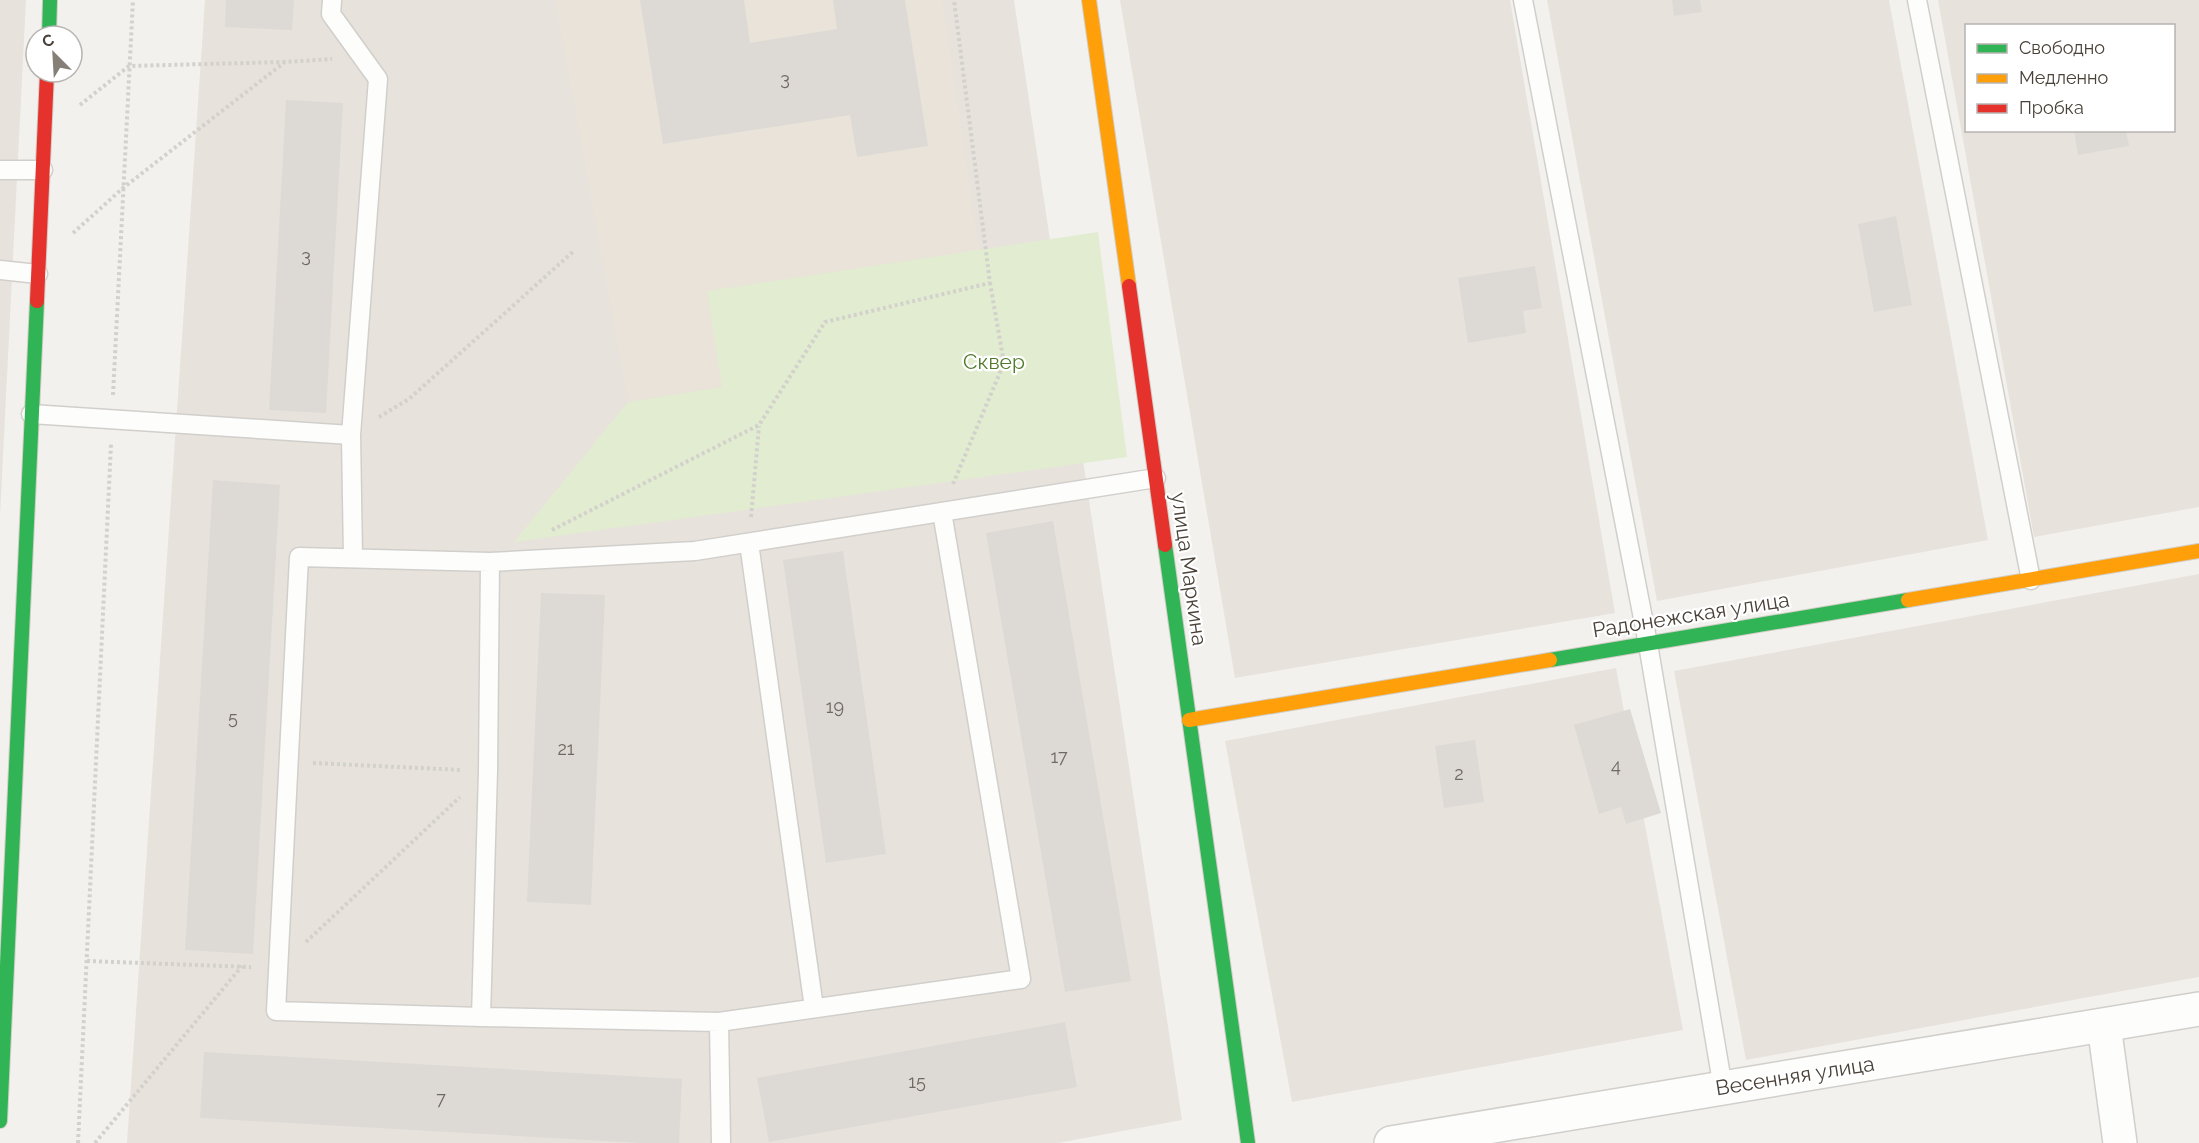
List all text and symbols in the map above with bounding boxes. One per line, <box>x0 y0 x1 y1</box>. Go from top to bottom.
north arrow <box>24 24 84 84</box>
legend <box>1965 24 2175 132</box>
text: С <box>39 30 57 52</box>
text: Свободно <box>2019 37 2105 58</box>
text: Медленно <box>2019 67 2108 88</box>
house number: 3 <box>780 68 790 89</box>
text: Пробка <box>2019 97 2084 118</box>
house number: 3 <box>301 245 311 266</box>
park label: Сквер <box>963 349 1025 374</box>
street label: улица Маркина <box>1166 491 1213 647</box>
street label: Радонежская улица <box>1591 587 1791 642</box>
house number: 19 <box>826 696 844 717</box>
house number: 5 <box>228 707 238 728</box>
house number: 21 <box>557 738 575 759</box>
house number: 17 <box>1050 746 1068 767</box>
house number: 4 <box>1611 755 1621 776</box>
house number: 2 <box>1454 763 1464 784</box>
street label: Весенняя улица <box>1714 1051 1876 1100</box>
house number: 15 <box>908 1071 926 1092</box>
house number: 7 <box>436 1088 446 1109</box>

